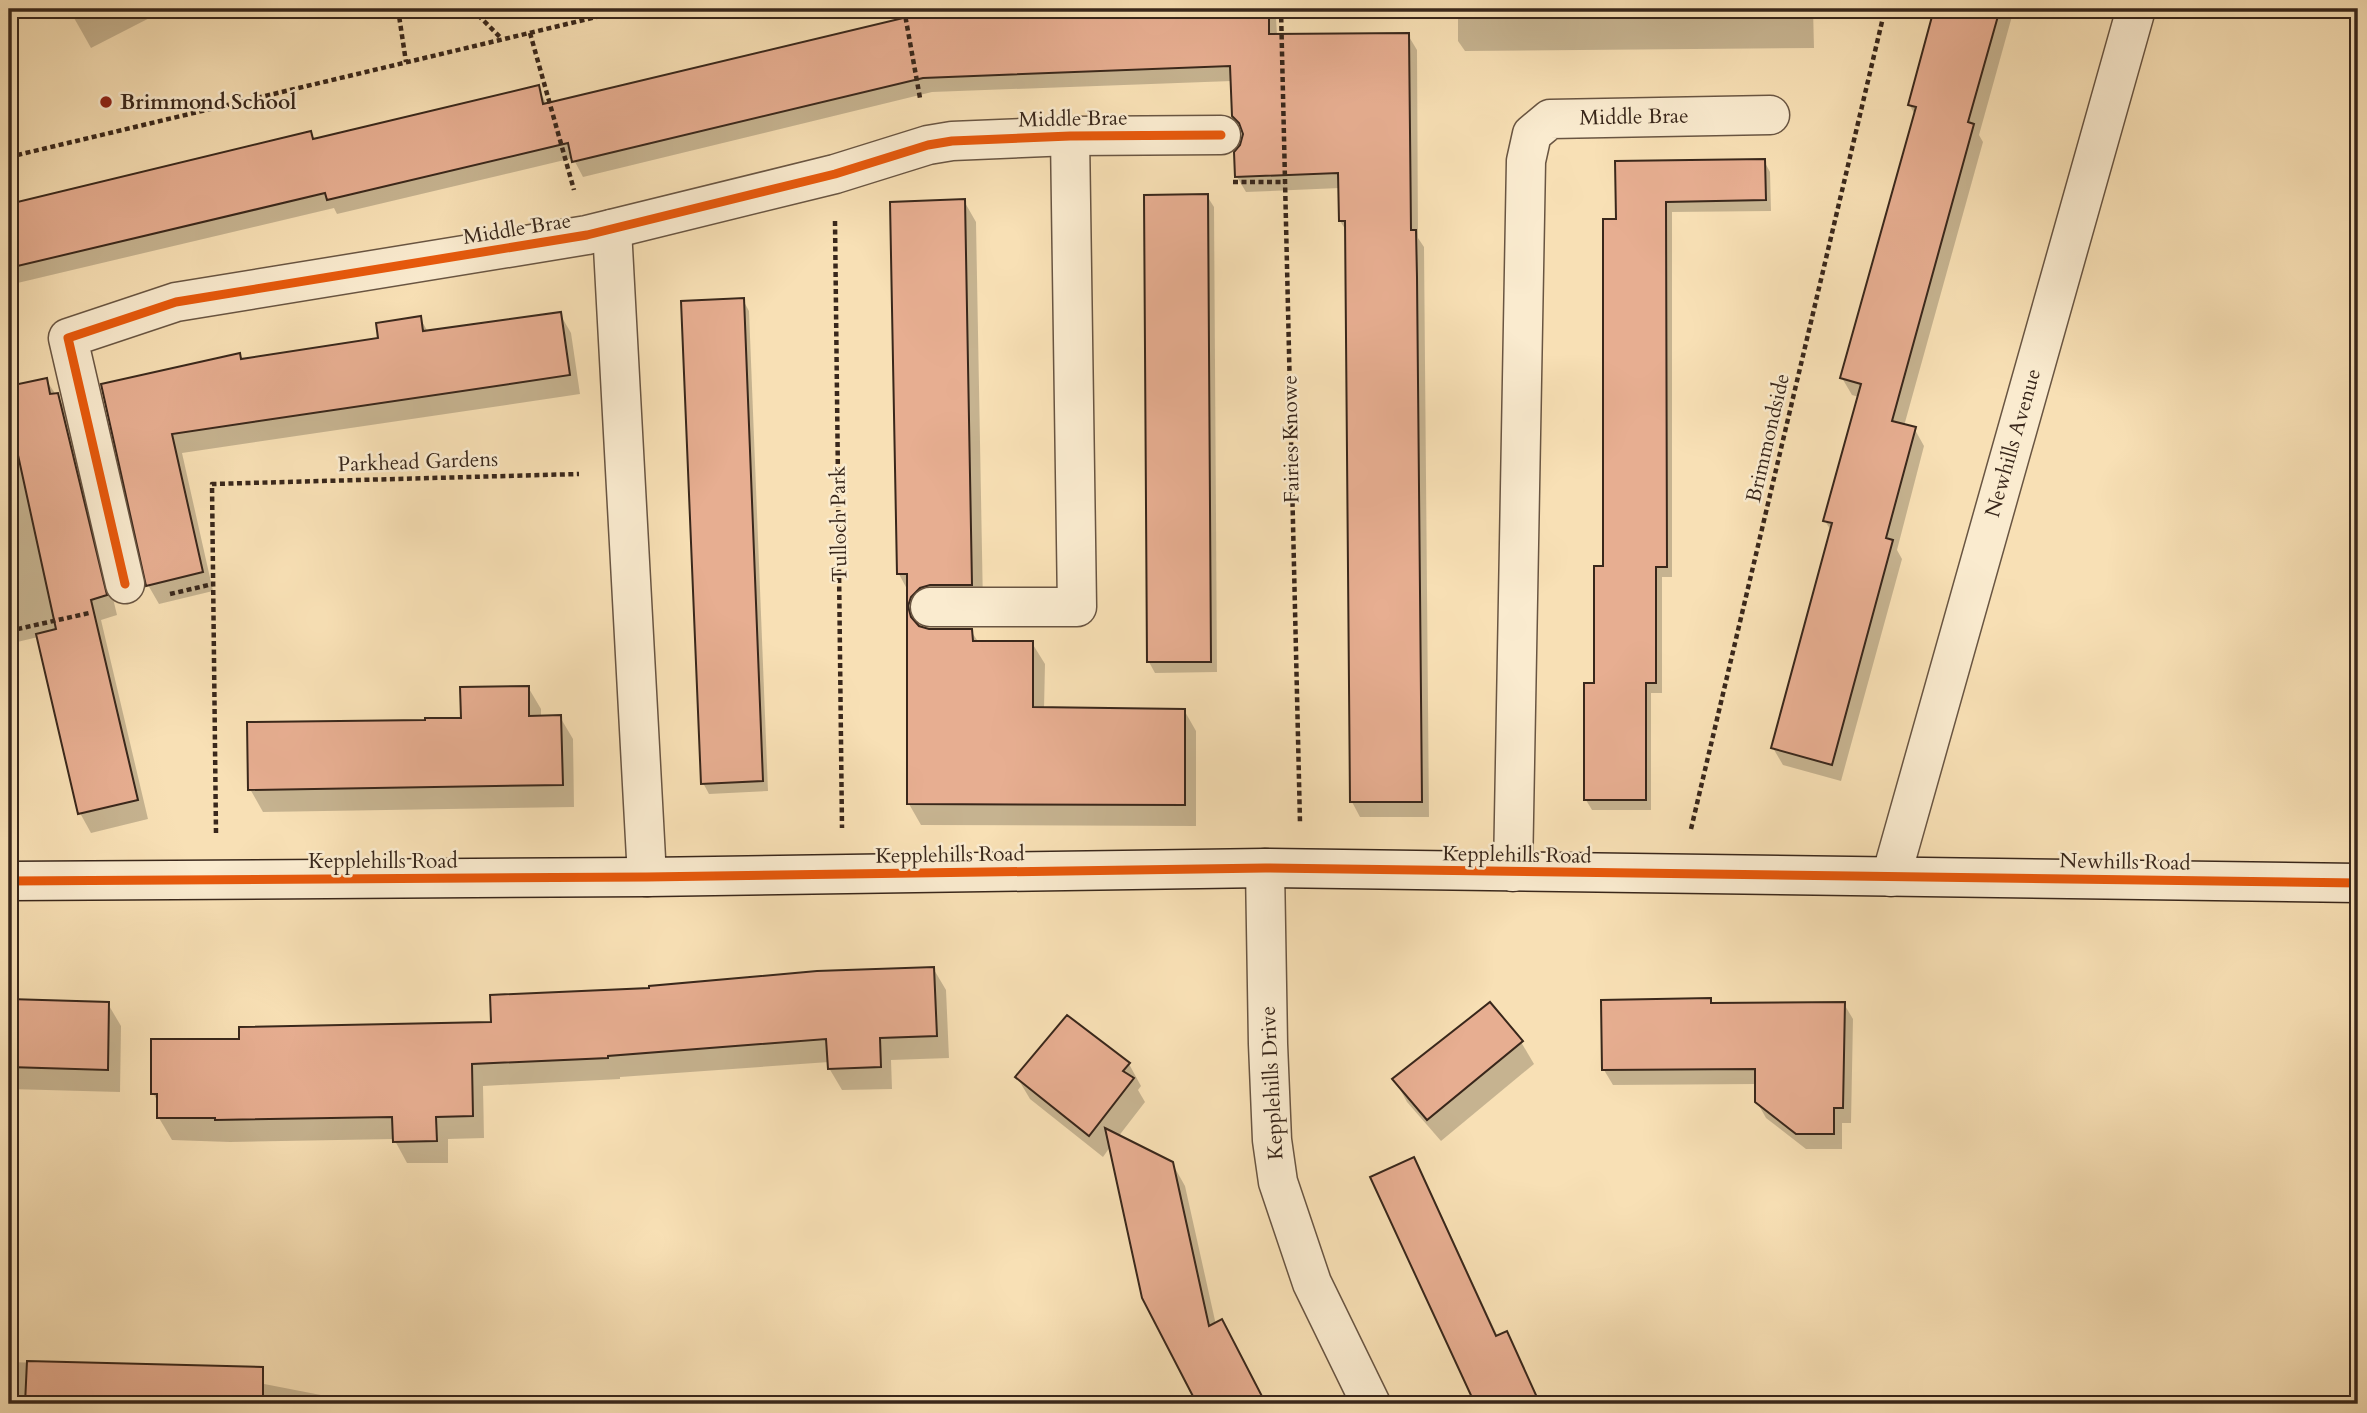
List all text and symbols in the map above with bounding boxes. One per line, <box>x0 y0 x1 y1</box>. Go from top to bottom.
place label: Brimmond School <box>120 88 296 117</box>
marker: Brimmond School <box>98 94 114 110</box>
street label: Middle Brae <box>1579 102 1689 132</box>
street label: Middle Brae <box>1018 104 1128 134</box>
street label: Middle Brae <box>461 206 573 252</box>
street label: Newhills Avenue <box>1978 365 2048 521</box>
street label: Brimmondside <box>1739 371 1797 505</box>
street label: Fairies Knowe <box>1275 375 1307 503</box>
street label: Parkhead Gardens <box>337 445 499 479</box>
street label: Tulloch Park <box>823 465 855 582</box>
street label: Kepplehills Road <box>875 839 1025 871</box>
street label: Kepplehills Road <box>1442 839 1592 871</box>
street label: Newhills Road <box>2059 846 2191 878</box>
street label: Kepplehills Road <box>308 847 458 876</box>
street label: Kepplehills Drive <box>1253 1005 1291 1161</box>

